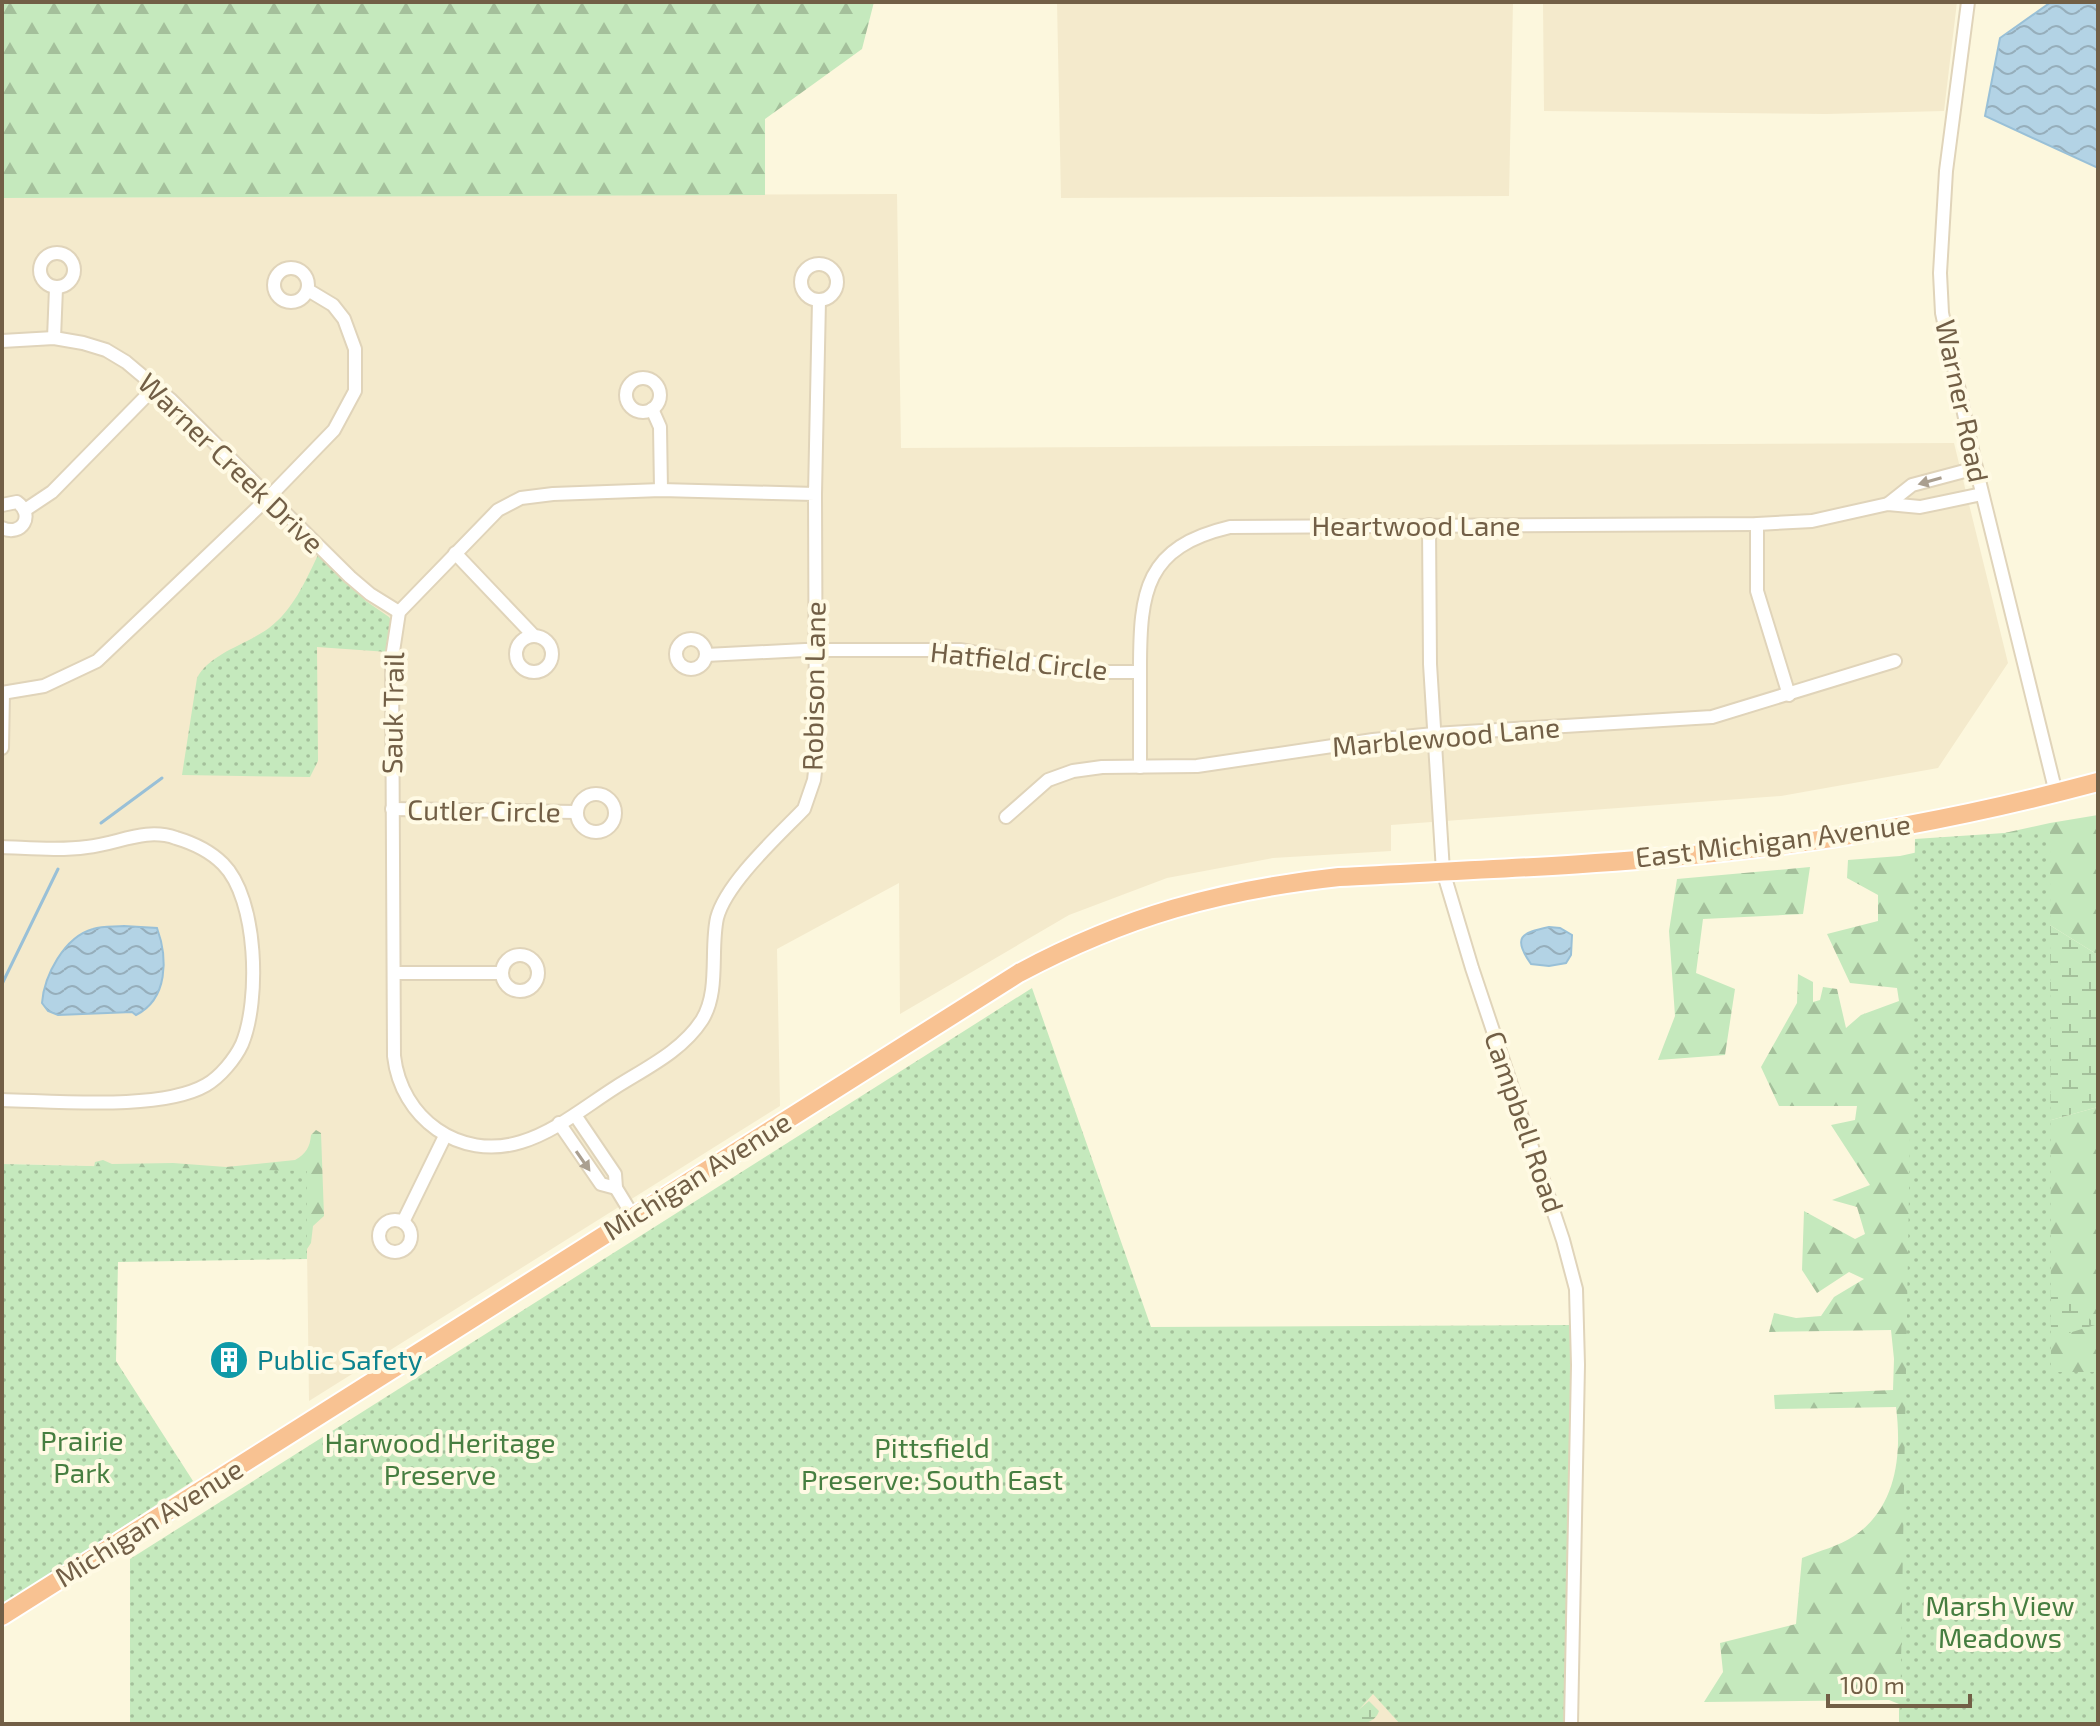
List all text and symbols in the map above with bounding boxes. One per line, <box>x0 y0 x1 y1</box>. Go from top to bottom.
street label: Warner Road <box>1929 316 1997 485</box>
street label: Warner Creek Drive <box>132 365 331 559</box>
one-way arrow <box>1917 475 1942 487</box>
street label: Heartwood Lane <box>1311 508 1521 542</box>
street label: Robison Lane <box>795 601 831 771</box>
street label: Hatfield Circle <box>929 634 1109 686</box>
street label: Sauk Trail <box>374 651 410 774</box>
street label: Marblewood Lane <box>1331 709 1561 763</box>
street label: Cutler Circle <box>407 792 561 828</box>
street label: East Michigan Avenue <box>1633 806 1912 874</box>
street label: Campbell Road <box>1478 1026 1572 1217</box>
street label: Michigan Avenue <box>596 1104 797 1247</box>
one-way arrow <box>575 1150 591 1171</box>
building icon: Public Safety <box>208 1339 250 1381</box>
place label: Public Safety <box>257 1342 423 1376</box>
park label: Prairie Park <box>40 1423 124 1489</box>
park label: Harwood Heritage Preserve <box>325 1425 555 1491</box>
park label: Pittsfield Preserve: South East <box>801 1430 1063 1496</box>
street label: Michigan Avenue <box>48 1451 249 1594</box>
park label: Marsh View Meadows <box>1925 1588 2075 1654</box>
scale bar <box>1828 1658 1970 1708</box>
text: 100 m <box>1840 1670 1905 1699</box>

